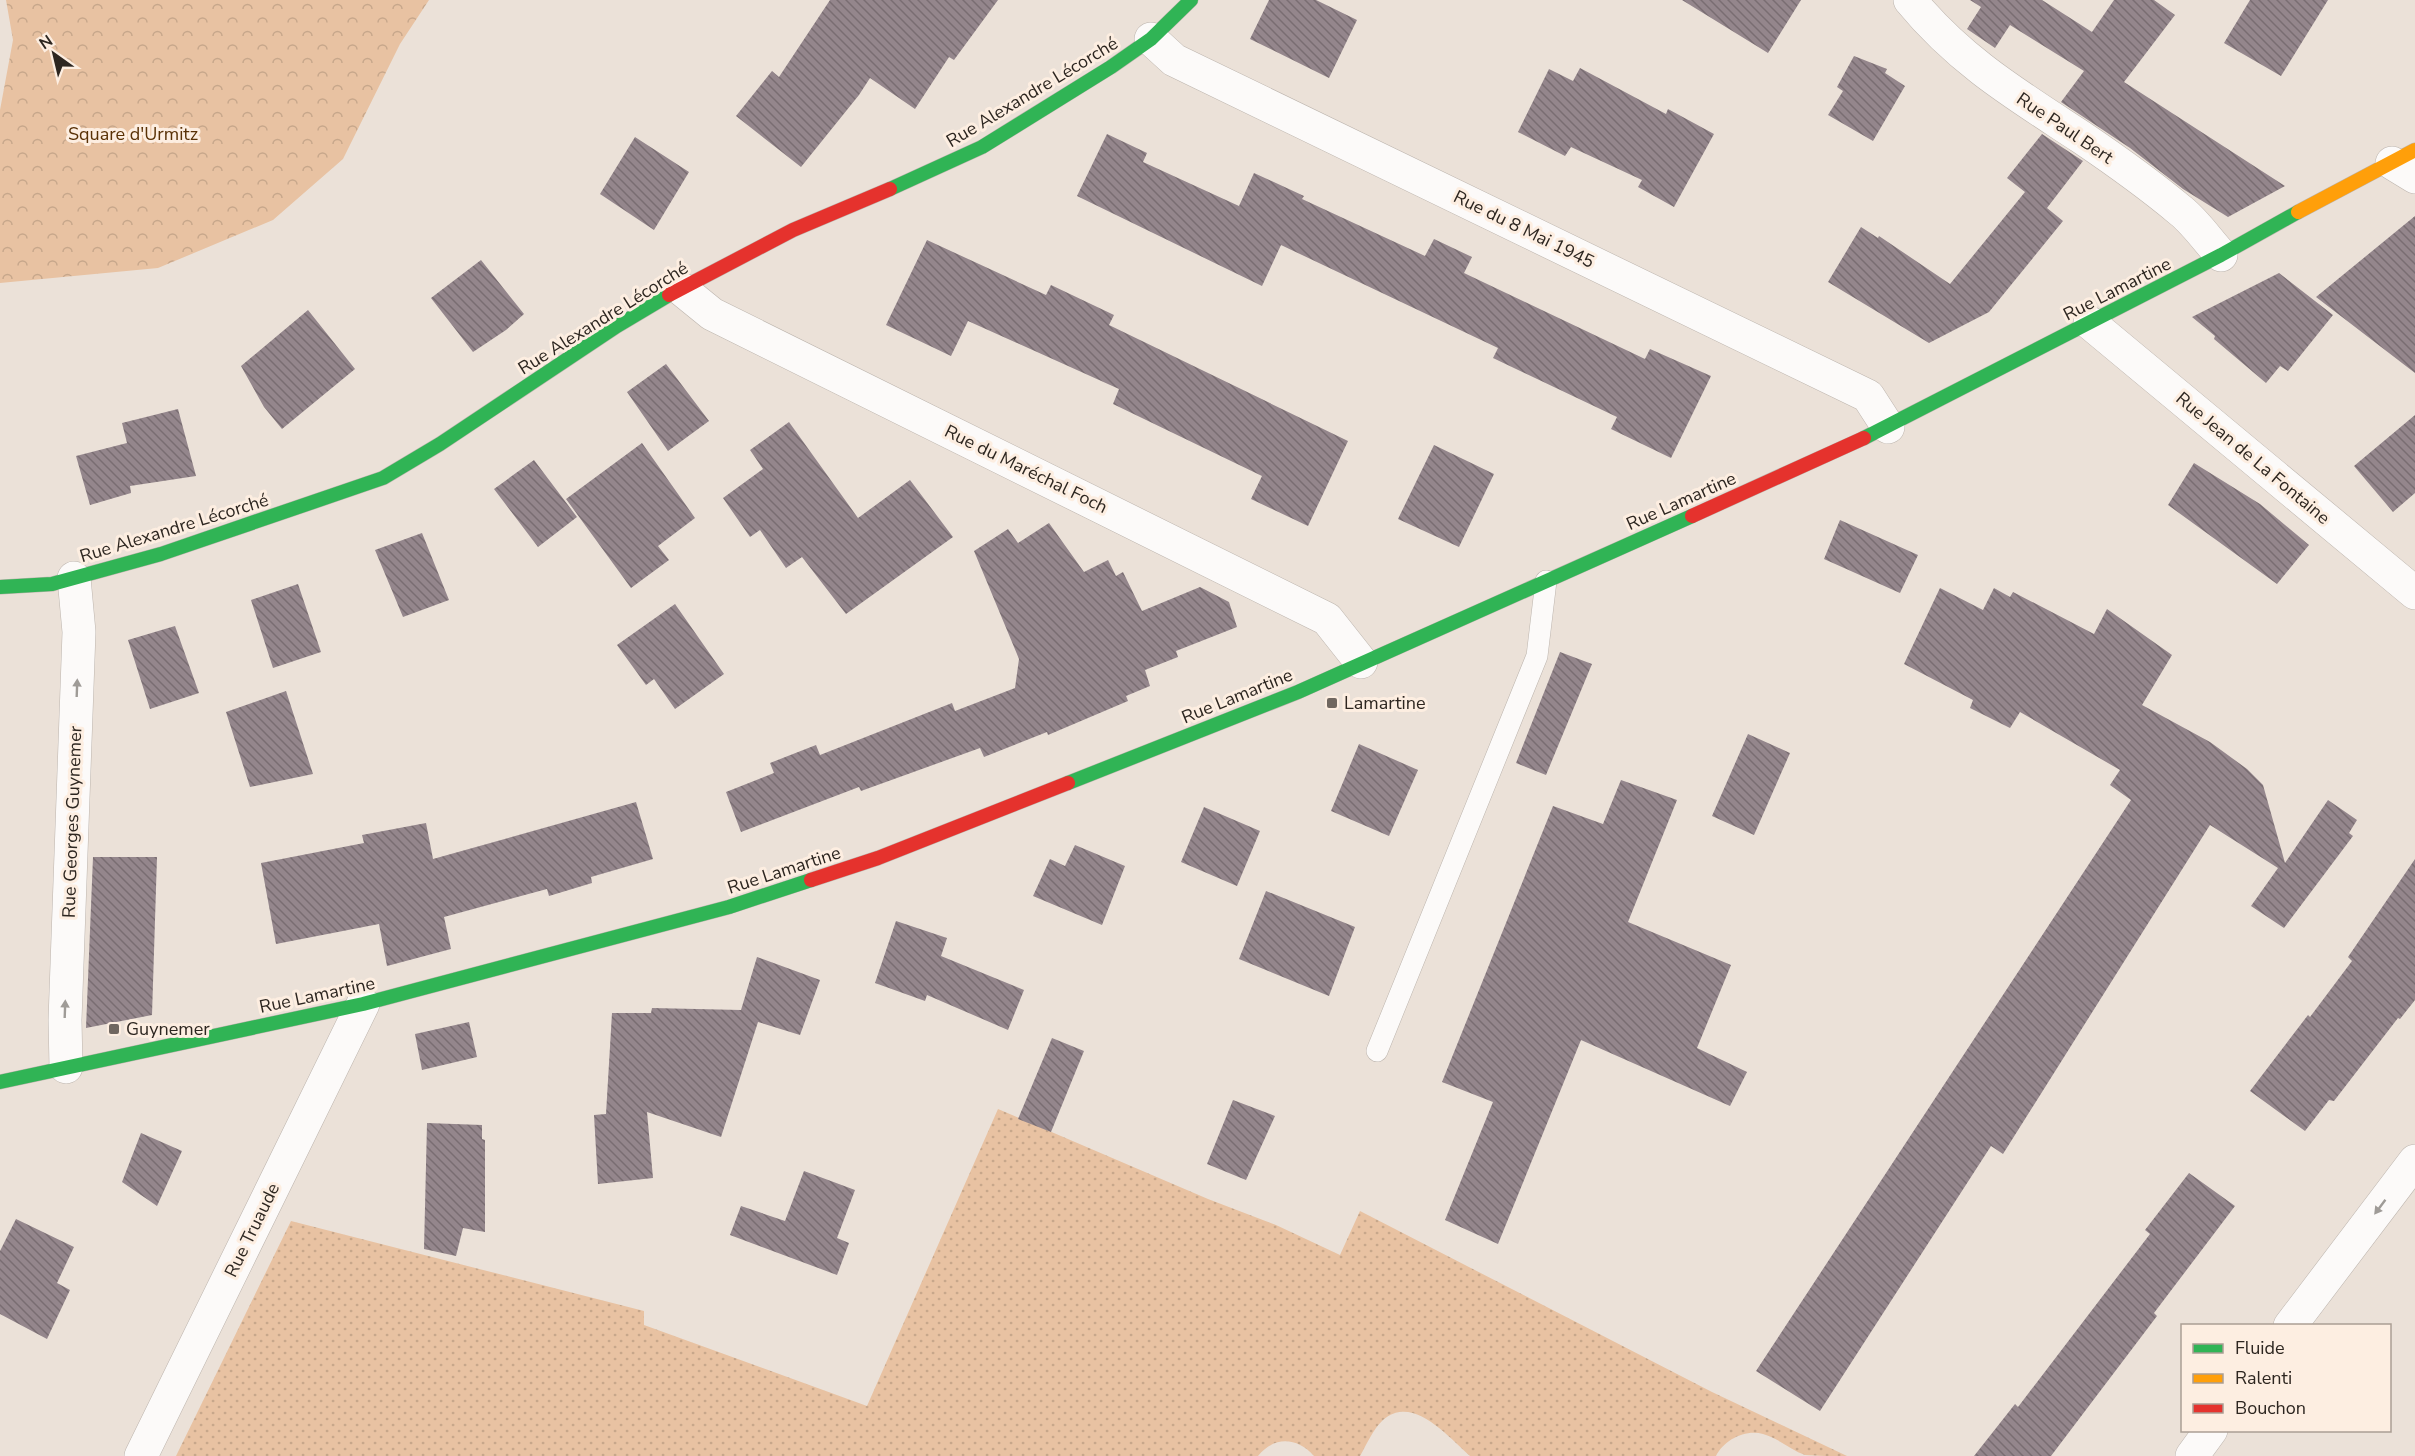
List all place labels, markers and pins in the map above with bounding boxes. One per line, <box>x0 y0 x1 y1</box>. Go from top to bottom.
place label: Lamartine <box>1344 691 1425 715</box>
marker: Lamartine <box>1325 696 1339 710</box>
place label: Guynemer <box>126 1017 210 1041</box>
marker: Guynemer <box>107 1022 121 1036</box>

